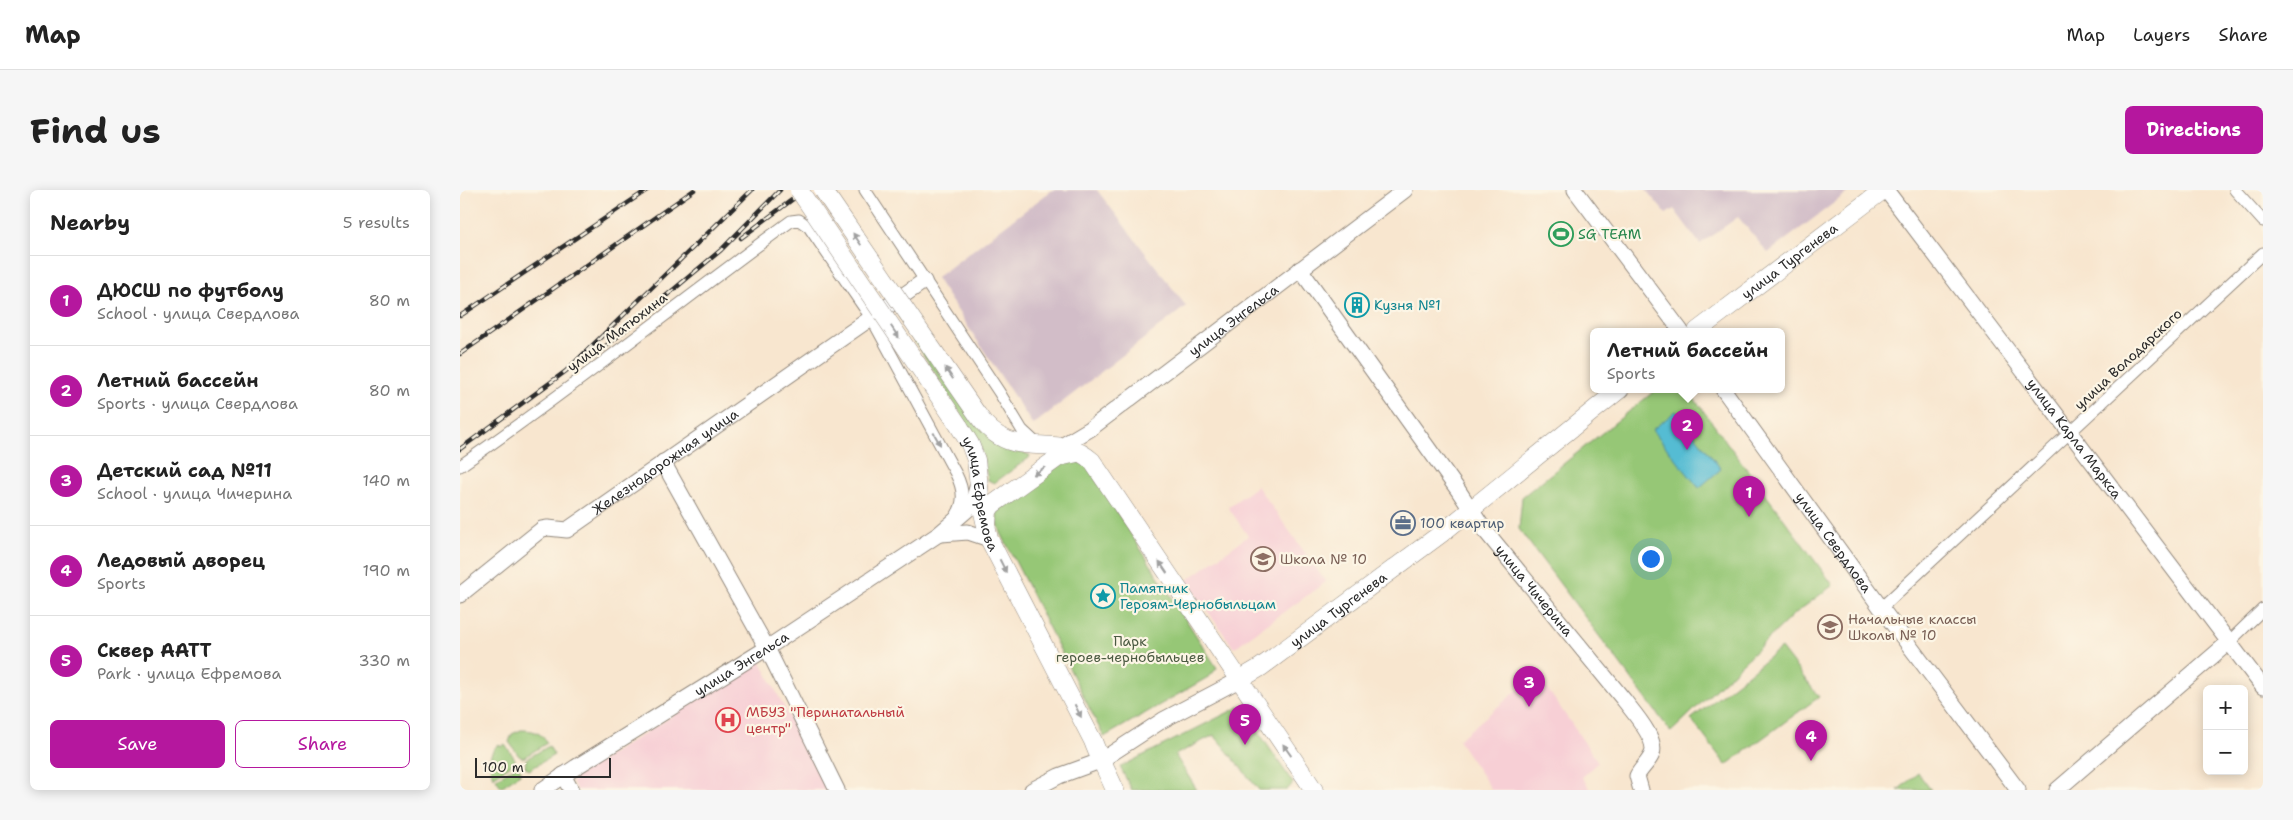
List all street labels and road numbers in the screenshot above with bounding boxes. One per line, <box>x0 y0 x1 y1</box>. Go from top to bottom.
street label: улица Тургенева <box>1738 219 1841 303</box>
street label: улица Энгельса <box>1185 280 1282 360</box>
street label: улица Матюхина <box>563 288 671 376</box>
street label: улица Володарского <box>2070 304 2186 414</box>
street label: улица Карла Маркса <box>2023 375 2126 503</box>
street label: Железнодорожная улица <box>588 404 742 519</box>
street label: улица Ефремова <box>958 432 1003 555</box>
street label: улица Свердлова <box>1791 488 1876 596</box>
street label: улица Чичерина <box>1491 541 1577 640</box>
street label: улица Тургенева <box>1287 568 1391 651</box>
street label: улица Энгельса <box>691 627 792 700</box>

